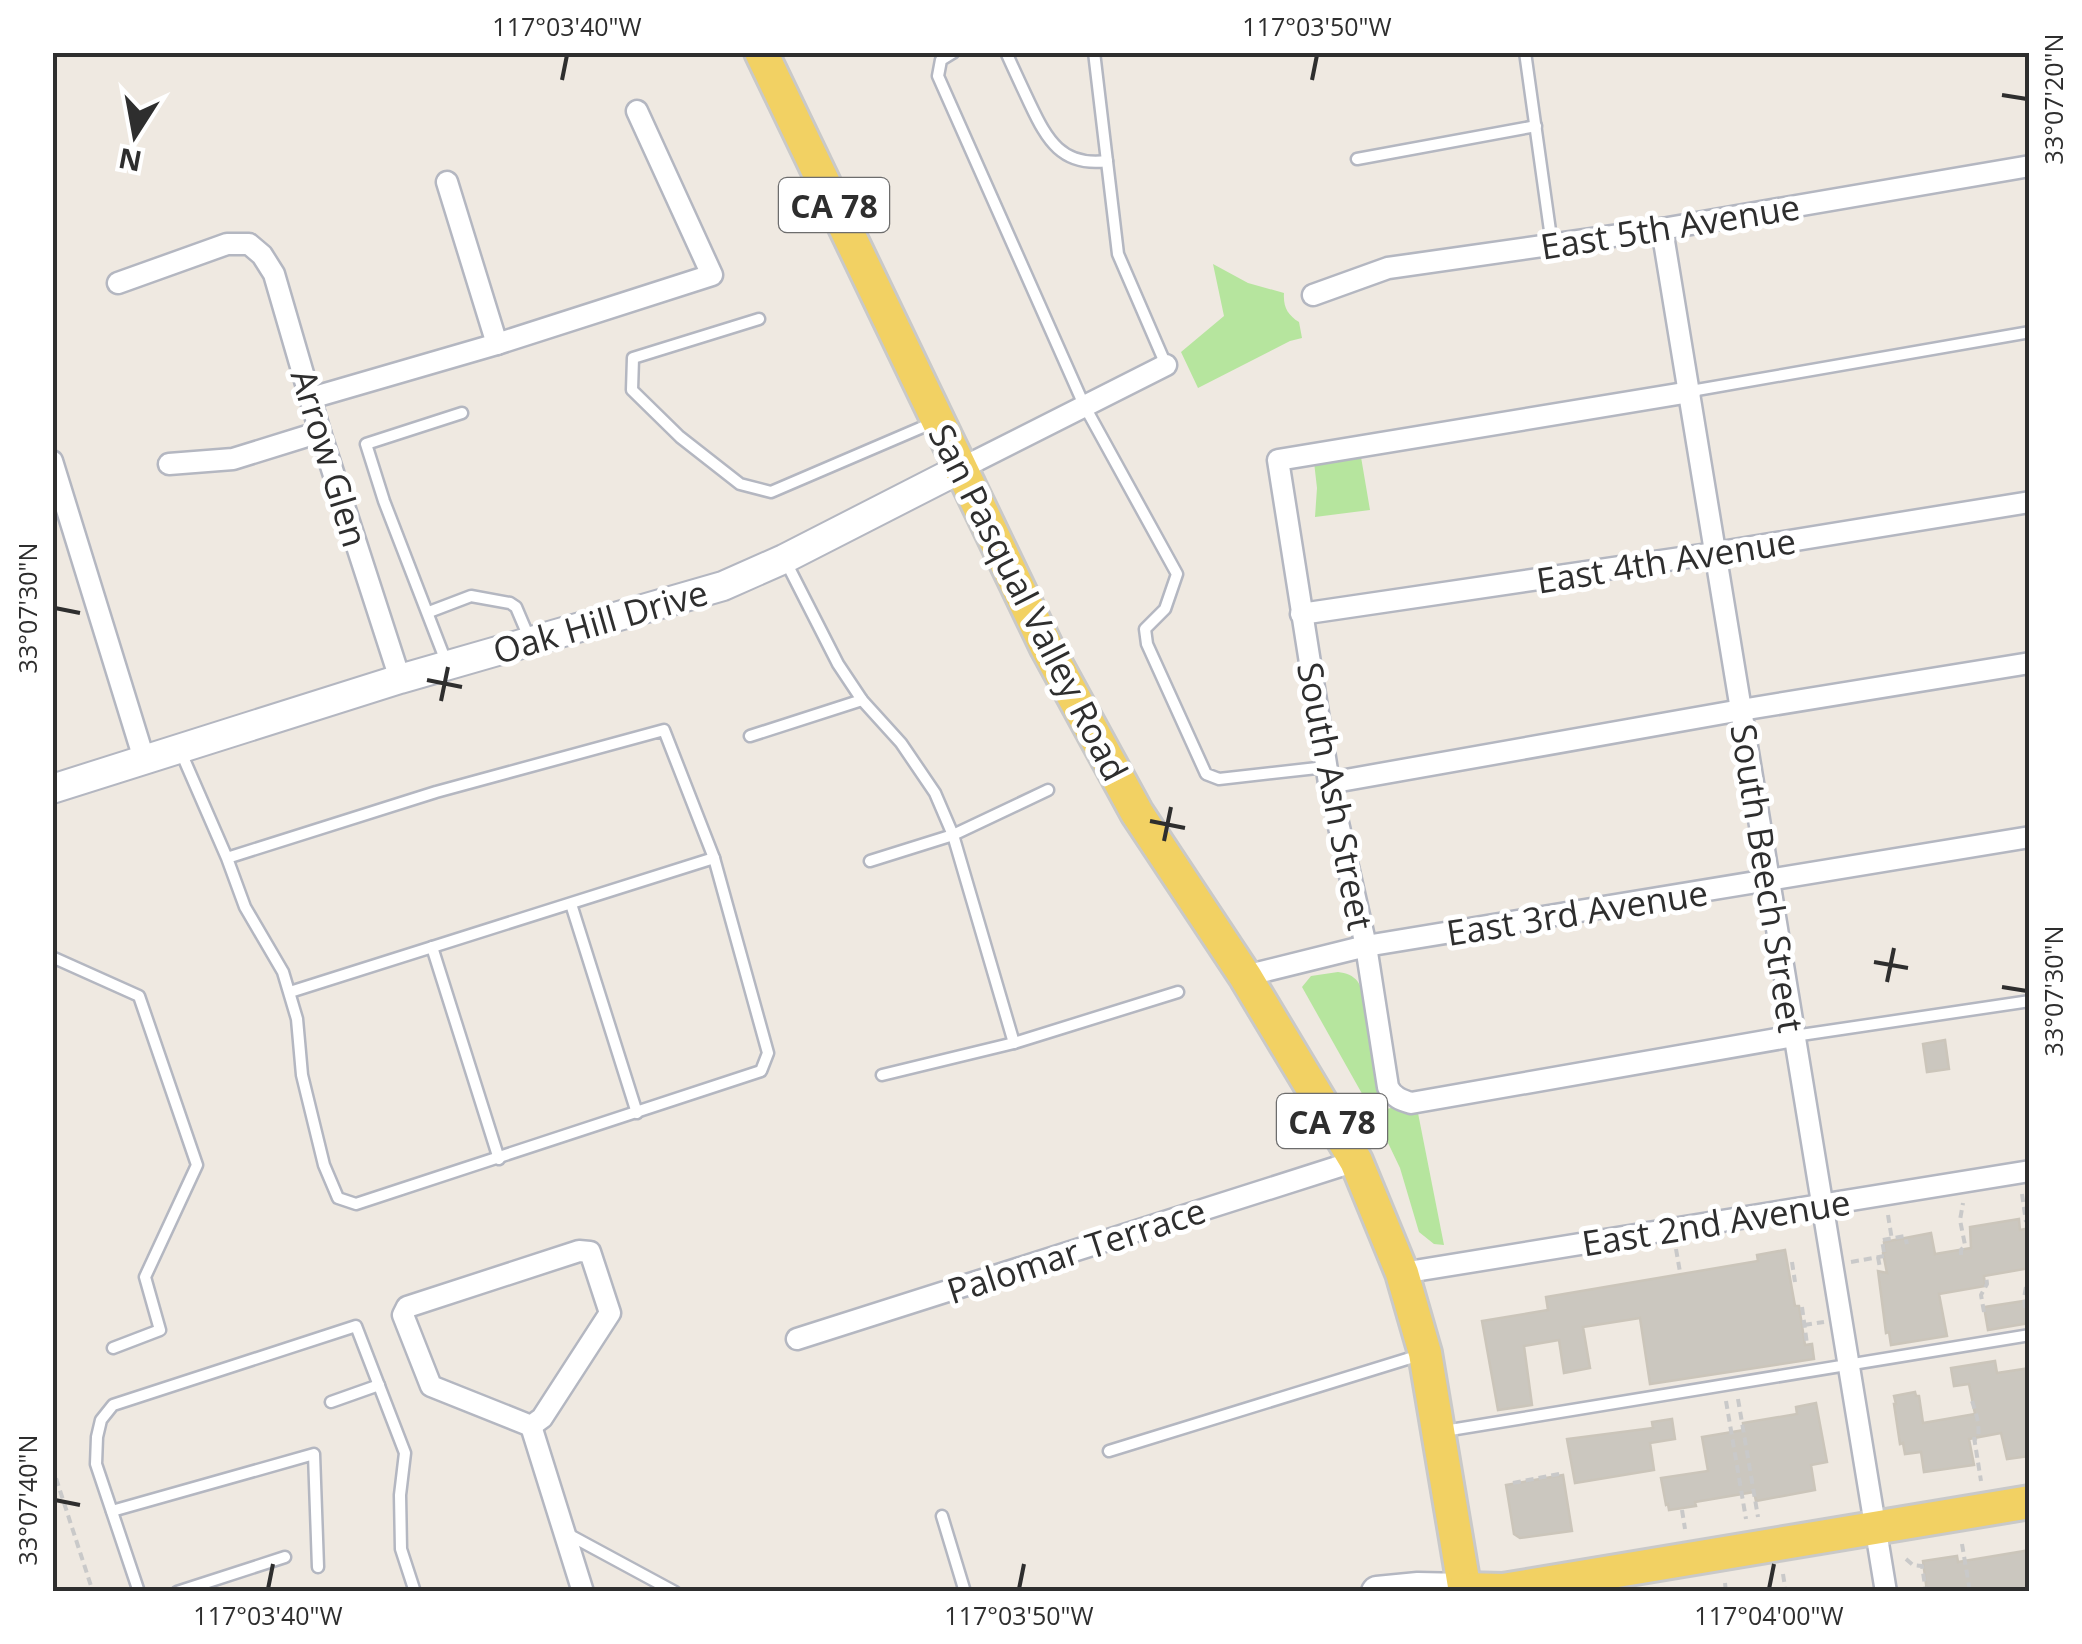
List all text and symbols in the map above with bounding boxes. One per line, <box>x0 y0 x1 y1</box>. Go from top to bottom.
text: 117°03'40"W <box>492 9 642 43</box>
text: 117°03'50"W <box>1242 9 1392 43</box>
text: 33°07'20"N <box>2036 34 2070 164</box>
north arrow <box>85 85 185 185</box>
text: N <box>115 140 145 181</box>
road number: CA 78 <box>779 178 889 232</box>
street label: East 5th Avenue <box>1537 182 1803 270</box>
street label: Arrow Glen <box>281 363 379 553</box>
street label: San Pasqual Valley Road <box>919 416 1139 788</box>
street label: East 4th Avenue <box>1533 516 1799 604</box>
text: 33°07'30"N <box>10 543 44 673</box>
street label: Oak Hill Drive <box>487 568 713 674</box>
street label: South Ash Street <box>1287 658 1385 934</box>
street label: South Beech Street <box>1720 720 1816 1036</box>
street label: East 3rd Avenue <box>1443 868 1711 956</box>
text: 33°07'30"N <box>2036 926 2070 1056</box>
road number: CA 78 <box>1277 1094 1387 1148</box>
street label: East 2nd Avenue <box>1578 1178 1854 1266</box>
street label: Palomar Terrace <box>941 1186 1211 1314</box>
text: 33°07'40"N <box>10 1435 44 1565</box>
text: 117°03'40"W <box>193 1598 343 1632</box>
text: 117°03'50"W <box>944 1598 1094 1632</box>
text: 117°04'00"W <box>1694 1598 1844 1632</box>

